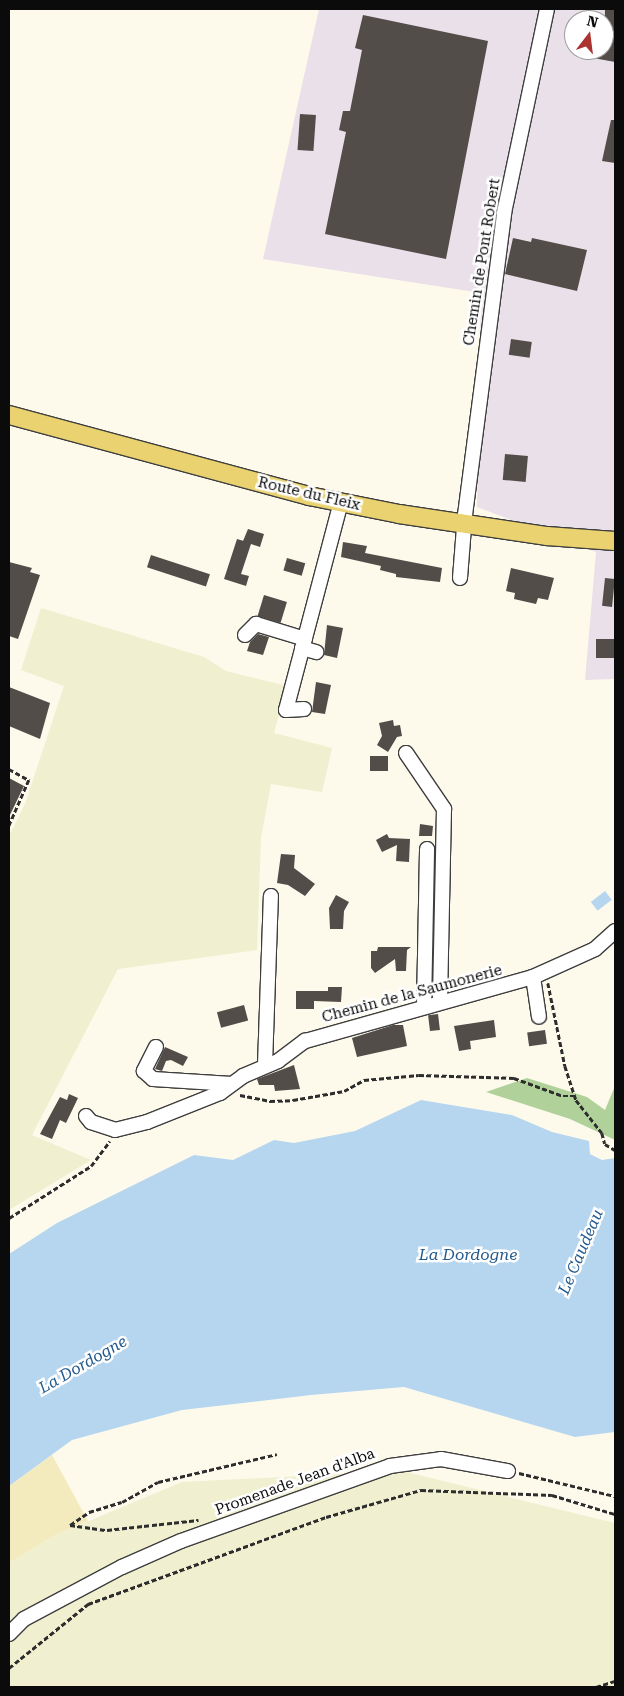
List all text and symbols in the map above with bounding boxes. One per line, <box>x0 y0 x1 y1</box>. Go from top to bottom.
north arrow <box>564 10 614 60</box>
text: N <box>585 12 600 31</box>
street label: Chemin de Pont Robert <box>460 177 504 347</box>
street label: Route du Fleix <box>256 473 362 515</box>
street label: Chemin de la Saumonerie <box>320 961 504 1027</box>
water label: Le Caudeau <box>555 1207 607 1297</box>
water label: La Dordogne <box>419 1245 517 1265</box>
water label: La Dordogne <box>35 1332 131 1398</box>
street label: Promenade Jean d'Alba <box>213 1445 377 1519</box>

